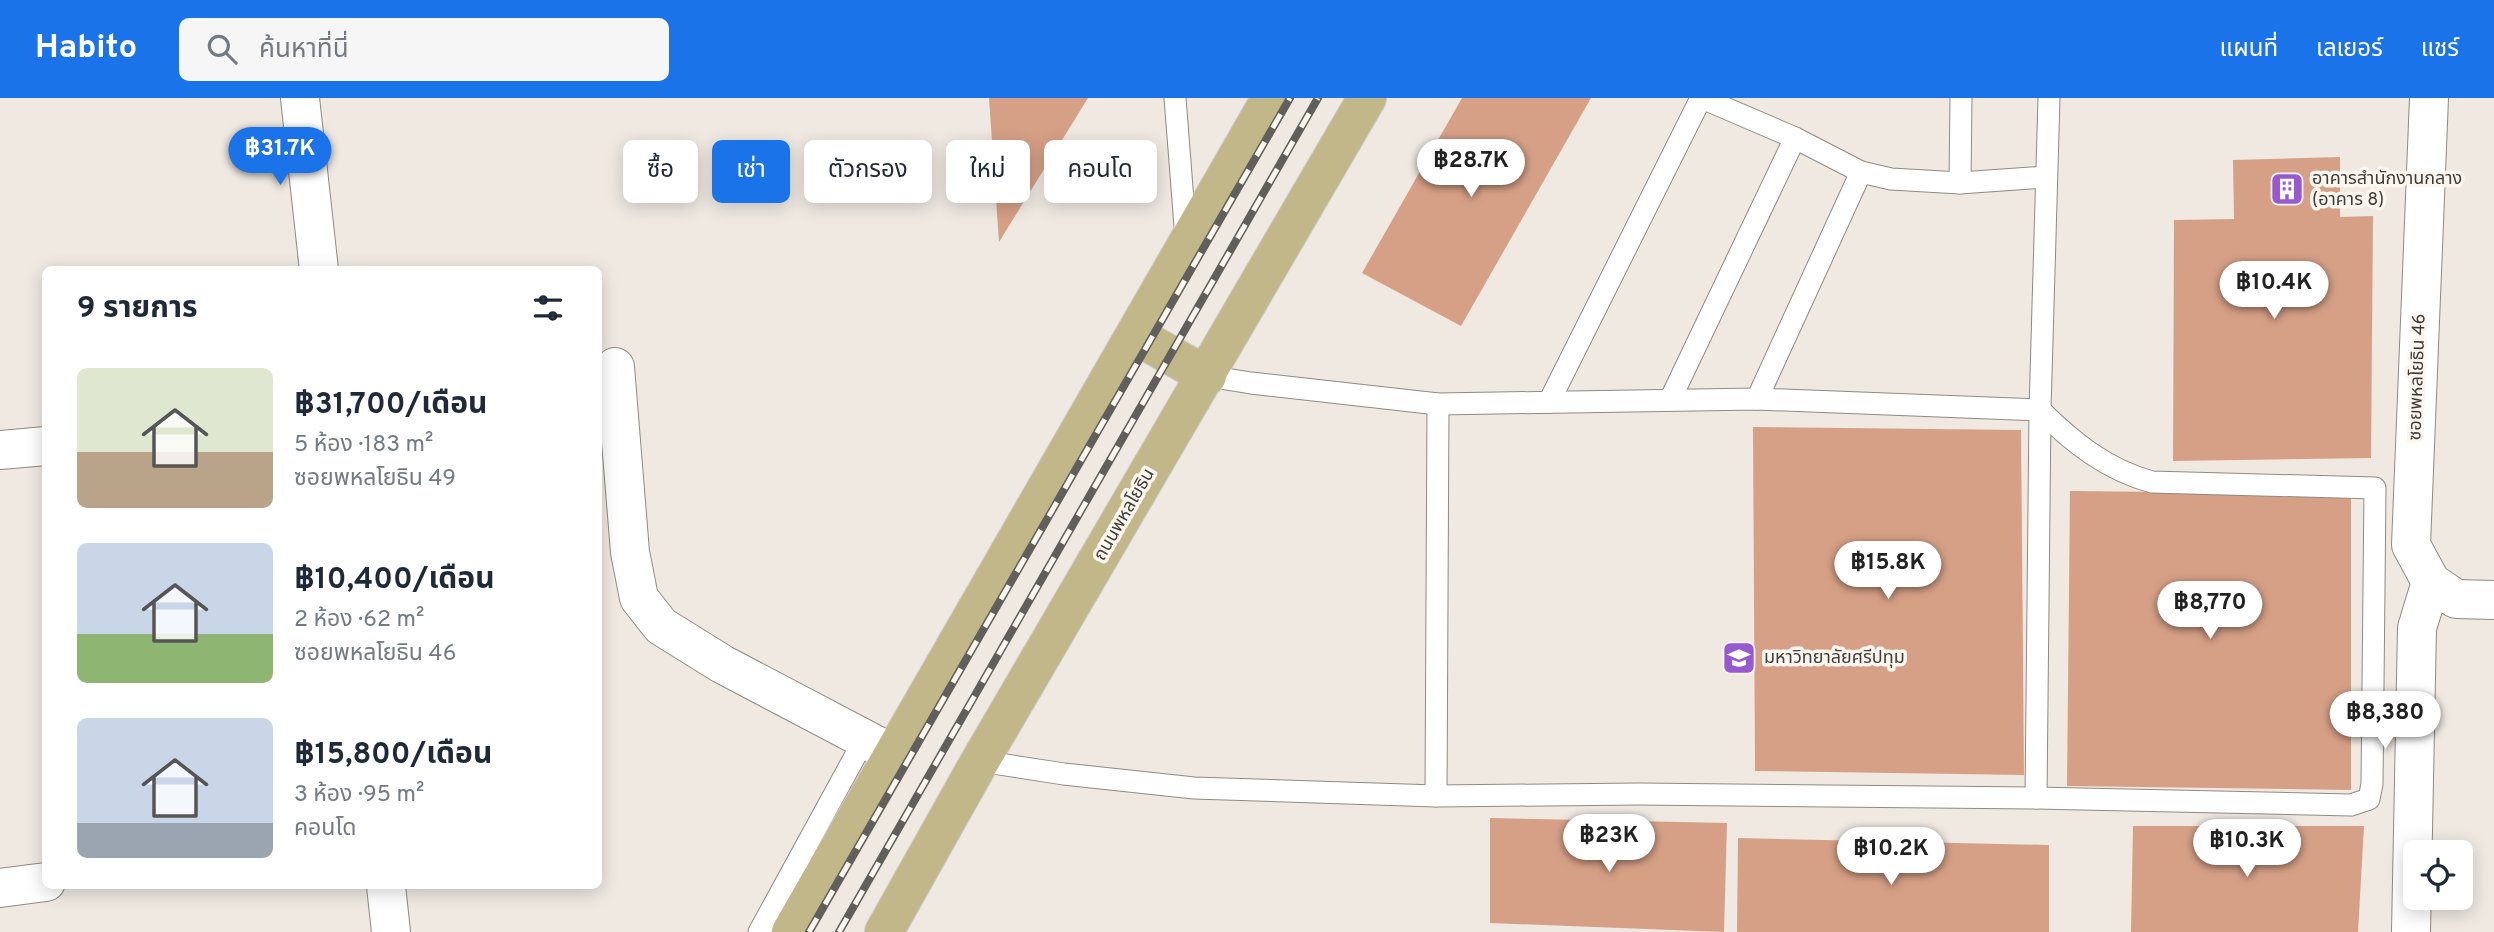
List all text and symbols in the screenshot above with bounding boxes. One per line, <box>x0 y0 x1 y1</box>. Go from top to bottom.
search box <box>179 18 669 81</box>
text: Habito <box>35 28 137 70</box>
icon: search <box>203 30 241 68</box>
text: ค้นหาที่นี่ <box>259 34 349 67</box>
text: แผนที่ <box>2220 35 2278 65</box>
text: เลเยอร์ <box>2316 35 2383 65</box>
text: แชร์ <box>2421 35 2459 65</box>
pin: ฿31.7K <box>223 127 337 187</box>
text: ฿31.7K <box>244 135 316 164</box>
chip: ซื้อ <box>623 140 698 203</box>
chip: เช่า <box>712 140 790 203</box>
chip: ตัวกรอง <box>804 140 932 203</box>
chip: ใหม่ <box>946 140 1030 203</box>
chip: คอนโด <box>1044 140 1157 203</box>
pin: ฿28.7K <box>1414 140 1528 199</box>
text: ฿28.7K <box>1433 147 1509 176</box>
place label: อาคารสำนักงานกลาง (อาคาร 8) <box>2312 168 2462 212</box>
building icon: อาคารสำนักงานกลาง (อาคาร 8) <box>2268 170 2306 208</box>
pin: ฿10.4K <box>2217 262 2331 321</box>
text: ฿10.4K <box>2236 269 2312 298</box>
icon: filters <box>529 289 567 327</box>
text: 9 รายการ <box>77 291 198 328</box>
street label: ซอยพหลโยธิน 46 <box>2404 313 2432 441</box>
text: ฿31,700/เดือน <box>294 387 487 424</box>
icon: home <box>133 396 217 480</box>
text: 5 ห้อง · 183 m² <box>294 431 433 460</box>
text: ซอยพหลโยธิน 49 <box>294 465 456 494</box>
street label: ถนนพหลโยธิน <box>1089 465 1161 565</box>
pin: ฿15.8K <box>1831 542 1945 601</box>
text: ฿15.8K <box>1850 549 1926 578</box>
text: ฿10,400/เดือน <box>294 562 495 599</box>
icon: home <box>133 571 217 655</box>
pin: ฿8,770 <box>2153 582 2267 641</box>
text: ฿8,770 <box>2173 589 2247 618</box>
text: 2 ห้อง · 62 m² <box>294 606 424 635</box>
school or university icon: มหาวิทยาลัยศรีปทุม <box>1720 639 1758 677</box>
text: ซอยพหลโยธิน 46 <box>294 640 456 669</box>
place label: มหาวิทยาลัยศรีปทุม <box>1764 647 1905 670</box>
pin: ฿8,380 <box>2328 692 2442 751</box>
text: ฿8,380 <box>2346 699 2424 728</box>
text: ฿15,800/เดือน <box>294 737 492 774</box>
icon: home <box>133 746 217 830</box>
text: 3 ห้อง · 95 m² <box>294 781 424 810</box>
pin: ฿23K <box>1568 814 1650 874</box>
text: คอนโด <box>294 815 356 844</box>
pin: ฿10.3K <box>2190 820 2304 879</box>
text: ฿23K <box>1579 822 1639 851</box>
text: ฿10.3K <box>2209 827 2285 856</box>
pin: ฿10.2K <box>1834 828 1948 887</box>
text: ฿10.2K <box>1853 835 1929 864</box>
map controls <box>2403 840 2473 910</box>
button: locate <box>2403 840 2473 910</box>

